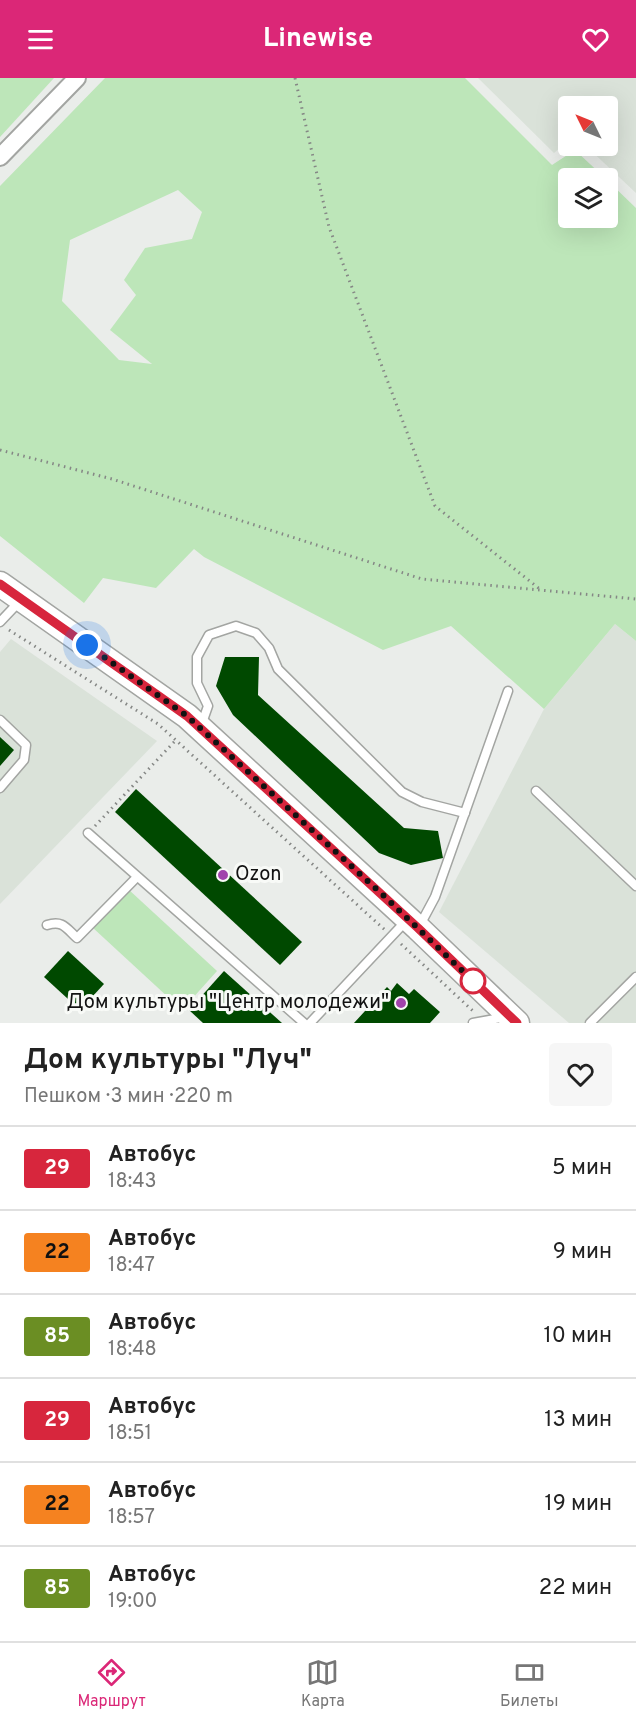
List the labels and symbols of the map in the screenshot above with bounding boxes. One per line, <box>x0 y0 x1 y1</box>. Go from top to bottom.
north arrow <box>558 96 618 156</box>
your location <box>72 630 102 660</box>
place label: Ozon <box>235 862 281 888</box>
marker: Ozon <box>216 868 230 882</box>
unlabelled marker <box>460 968 486 994</box>
place label: Дом культуры "Центр молодежи" <box>67 990 389 1016</box>
marker: Дом культуры "Центр молодежи" <box>394 996 408 1010</box>

